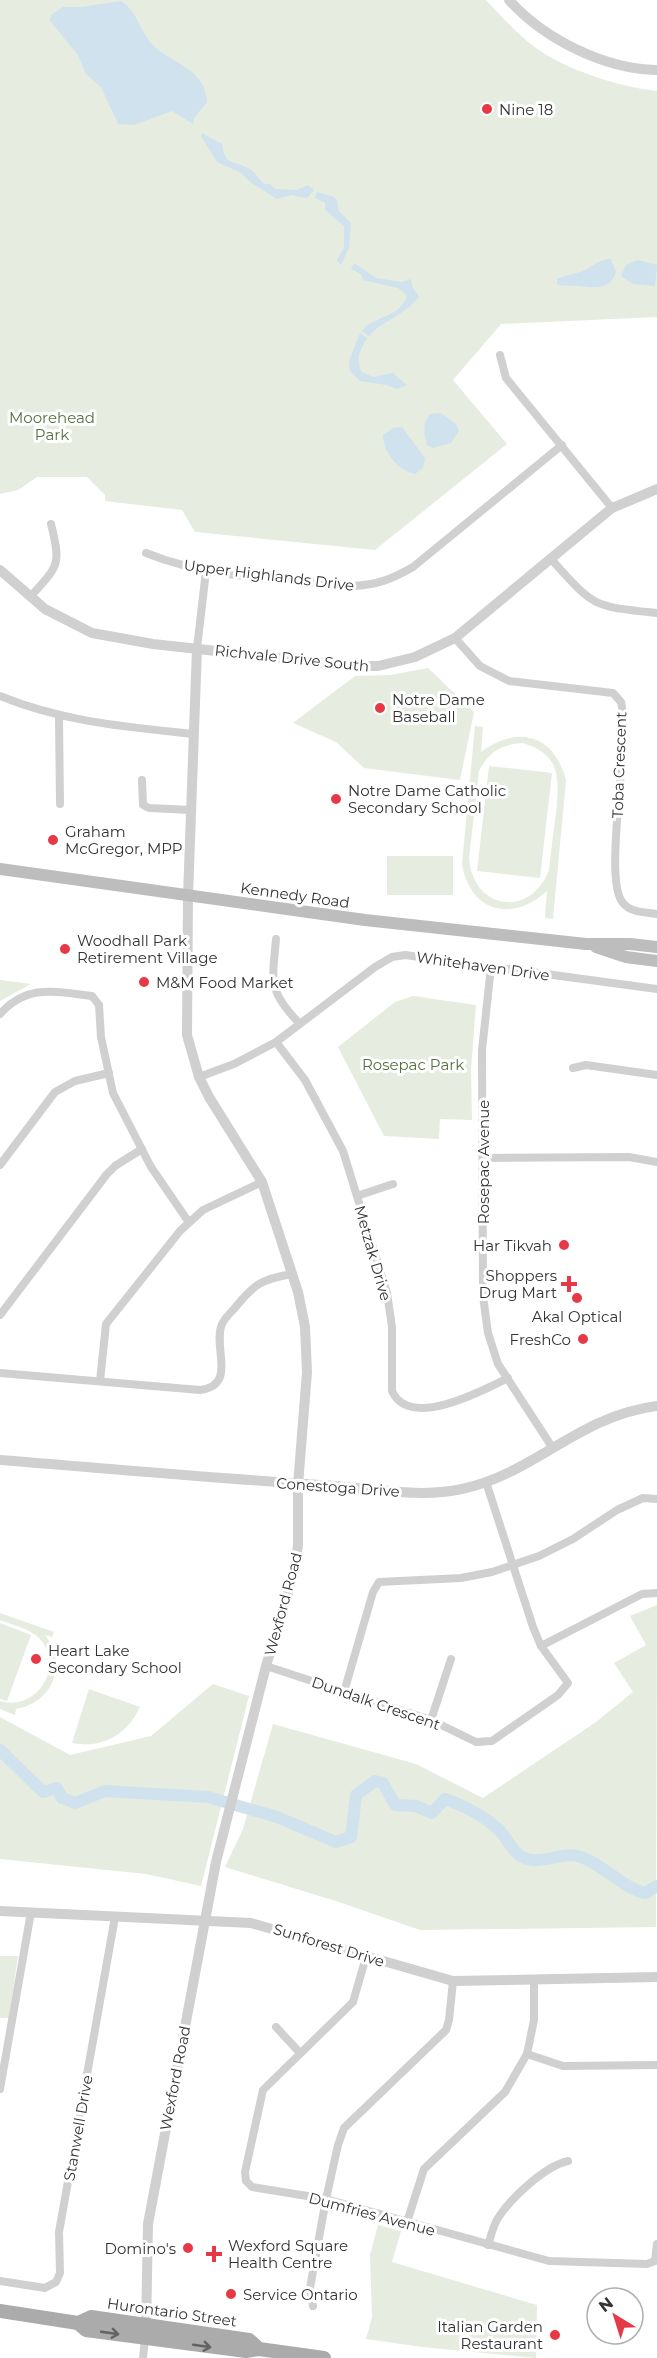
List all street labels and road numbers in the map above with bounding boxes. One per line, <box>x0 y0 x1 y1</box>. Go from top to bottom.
street label: Upper Highlands Drive <box>183 555 355 595</box>
street label: Richvale Drive South <box>214 640 370 676</box>
street label: Toba Crescent <box>608 711 630 819</box>
street label: Kennedy Road <box>239 878 351 912</box>
street label: Whitehaven Drive <box>415 947 551 985</box>
street label: Rosepac Avenue <box>474 1100 493 1224</box>
street label: Metzak Drive <box>350 1203 396 1303</box>
street label: Conestoga Drive <box>276 1473 400 1501</box>
street label: Wexford Road <box>260 1550 306 1658</box>
street label: Dundalk Crescent <box>309 1672 443 1734</box>
street label: Sunforest Drive <box>271 1919 387 1971</box>
street label: Wexford Road <box>156 2024 194 2132</box>
street label: Stanwell Drive <box>59 2074 97 2182</box>
street label: Dumfries Avenue <box>307 2188 437 2240</box>
street label: Hurontario Street <box>106 2293 238 2331</box>

